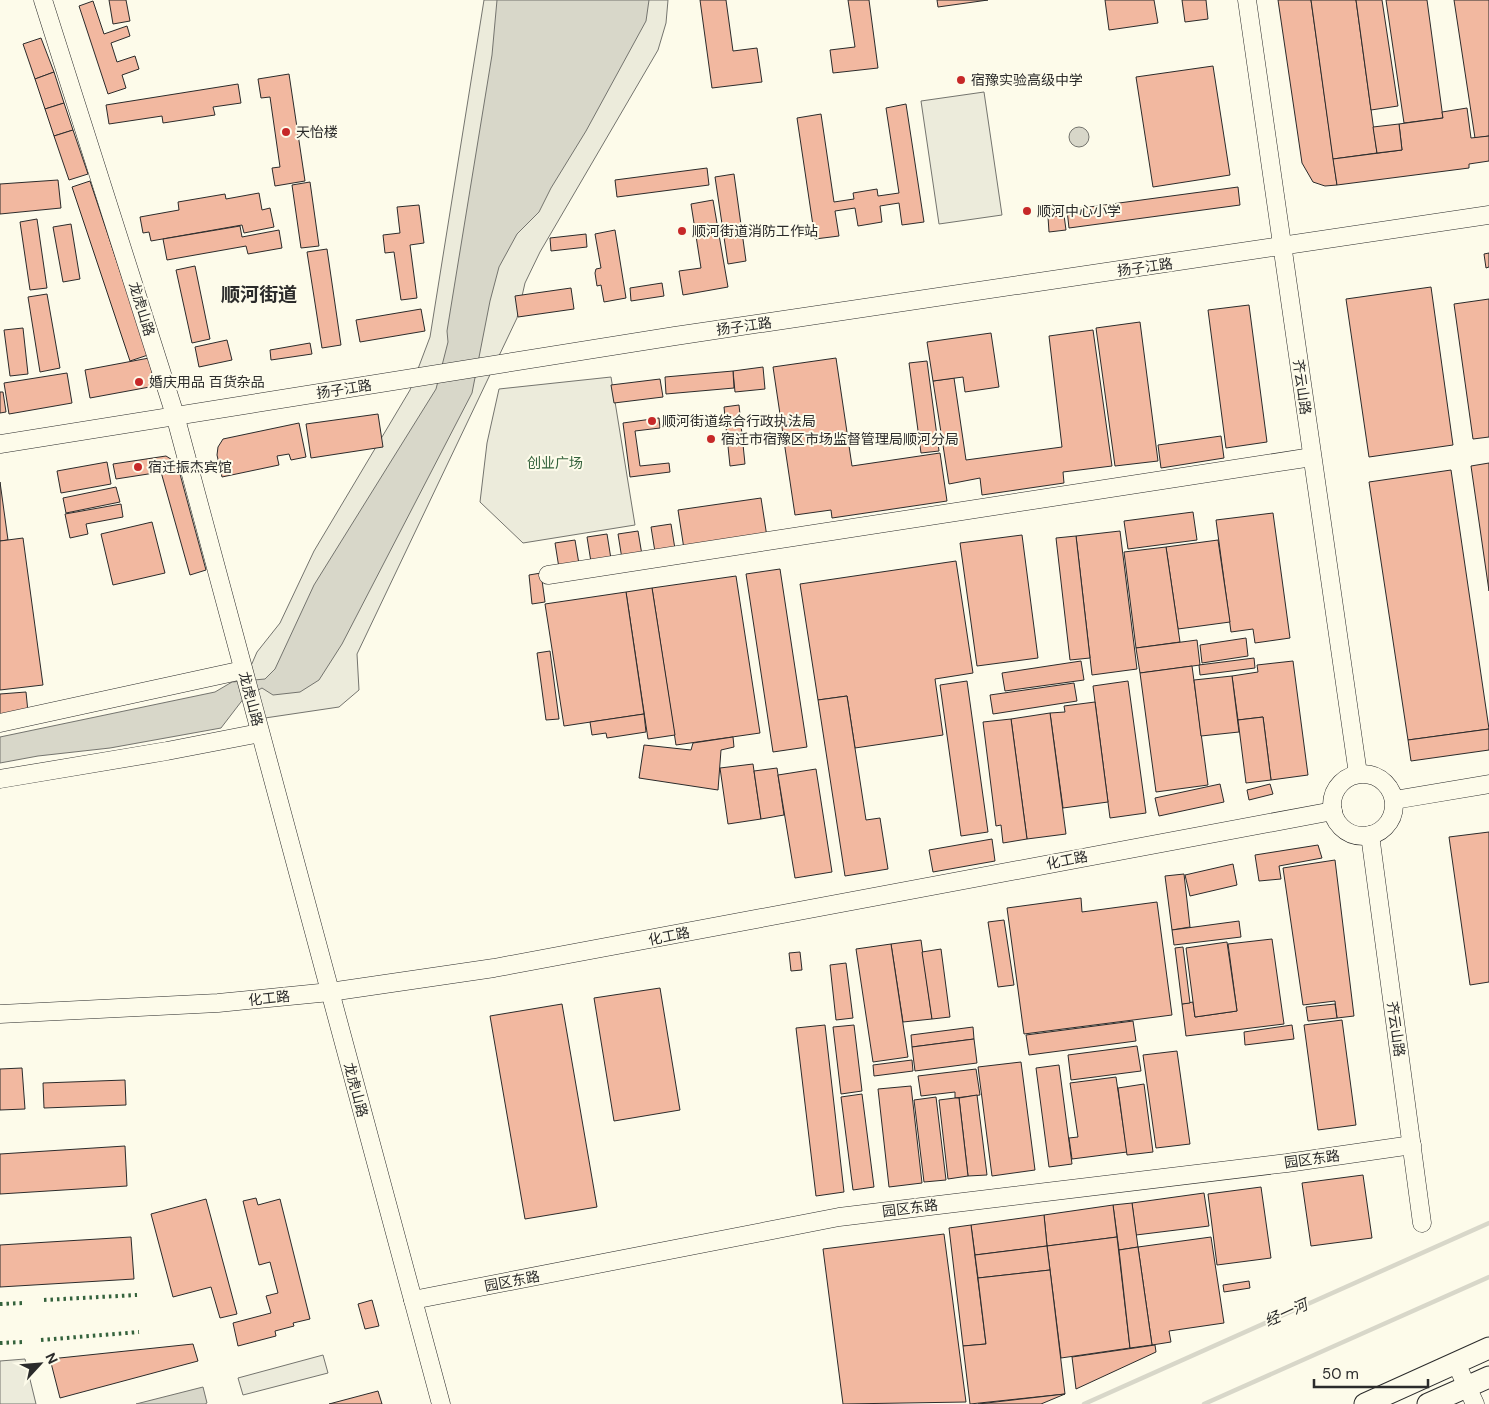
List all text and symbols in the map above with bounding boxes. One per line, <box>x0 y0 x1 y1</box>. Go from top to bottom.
place label: 宿豫实验高级中学 <box>971 71 1083 89</box>
marker: 宿豫实验高级中学 <box>955 74 967 86</box>
place label: 天怡楼 <box>296 123 338 141</box>
marker: 天怡楼 <box>280 126 292 138</box>
place label: 顺河中心小学 <box>1037 202 1121 220</box>
marker: 顺河中心小学 <box>1021 205 1033 217</box>
place label: 顺河街道消防工作站 <box>692 222 818 240</box>
marker: 顺河街道消防工作站 <box>676 225 688 237</box>
street label: 扬子江路 <box>1116 254 1174 280</box>
street label: 龙虎山路 <box>125 280 159 338</box>
district label: 顺河街道 <box>221 282 297 307</box>
street label: 扬子江路 <box>715 313 773 339</box>
street label: 齐云山路 <box>1289 358 1315 416</box>
place label: 婚庆用品 百货杂品 <box>149 373 265 391</box>
marker: 婚庆用品 百货杂品 <box>133 376 145 388</box>
street label: 扬子江路 <box>315 376 373 402</box>
place label: 顺河街道综合行政执法局 <box>662 412 816 430</box>
marker: 顺河街道综合行政执法局 <box>646 415 658 427</box>
place label: 宿迁市宿豫区市场监督管理局顺河分局 <box>721 430 959 448</box>
marker: 宿迁市宿豫区市场监督管理局顺河分局 <box>705 433 717 445</box>
park label: 创业广场 <box>527 454 583 472</box>
place label: 宿迁振杰宾馆 <box>148 458 232 476</box>
marker: 宿迁振杰宾馆 <box>132 461 144 473</box>
street label: 龙虎山路 <box>235 670 267 728</box>
street label: 化工路 <box>1045 847 1089 873</box>
street label: 化工路 <box>647 923 691 949</box>
street label: 化工路 <box>247 987 291 1009</box>
street label: 齐云山路 <box>1383 1000 1409 1058</box>
street label: 龙虎山路 <box>340 1061 372 1119</box>
street label: 园区东路 <box>1283 1146 1341 1172</box>
street label: 园区东路 <box>881 1196 939 1220</box>
street label: 园区东路 <box>483 1267 541 1295</box>
water label: 经一河 <box>1261 1293 1313 1331</box>
north arrow <box>15 1339 65 1389</box>
text: N <box>41 1350 62 1367</box>
scale bar <box>1314 1356 1428 1388</box>
text: 50 m <box>1322 1364 1359 1384</box>

